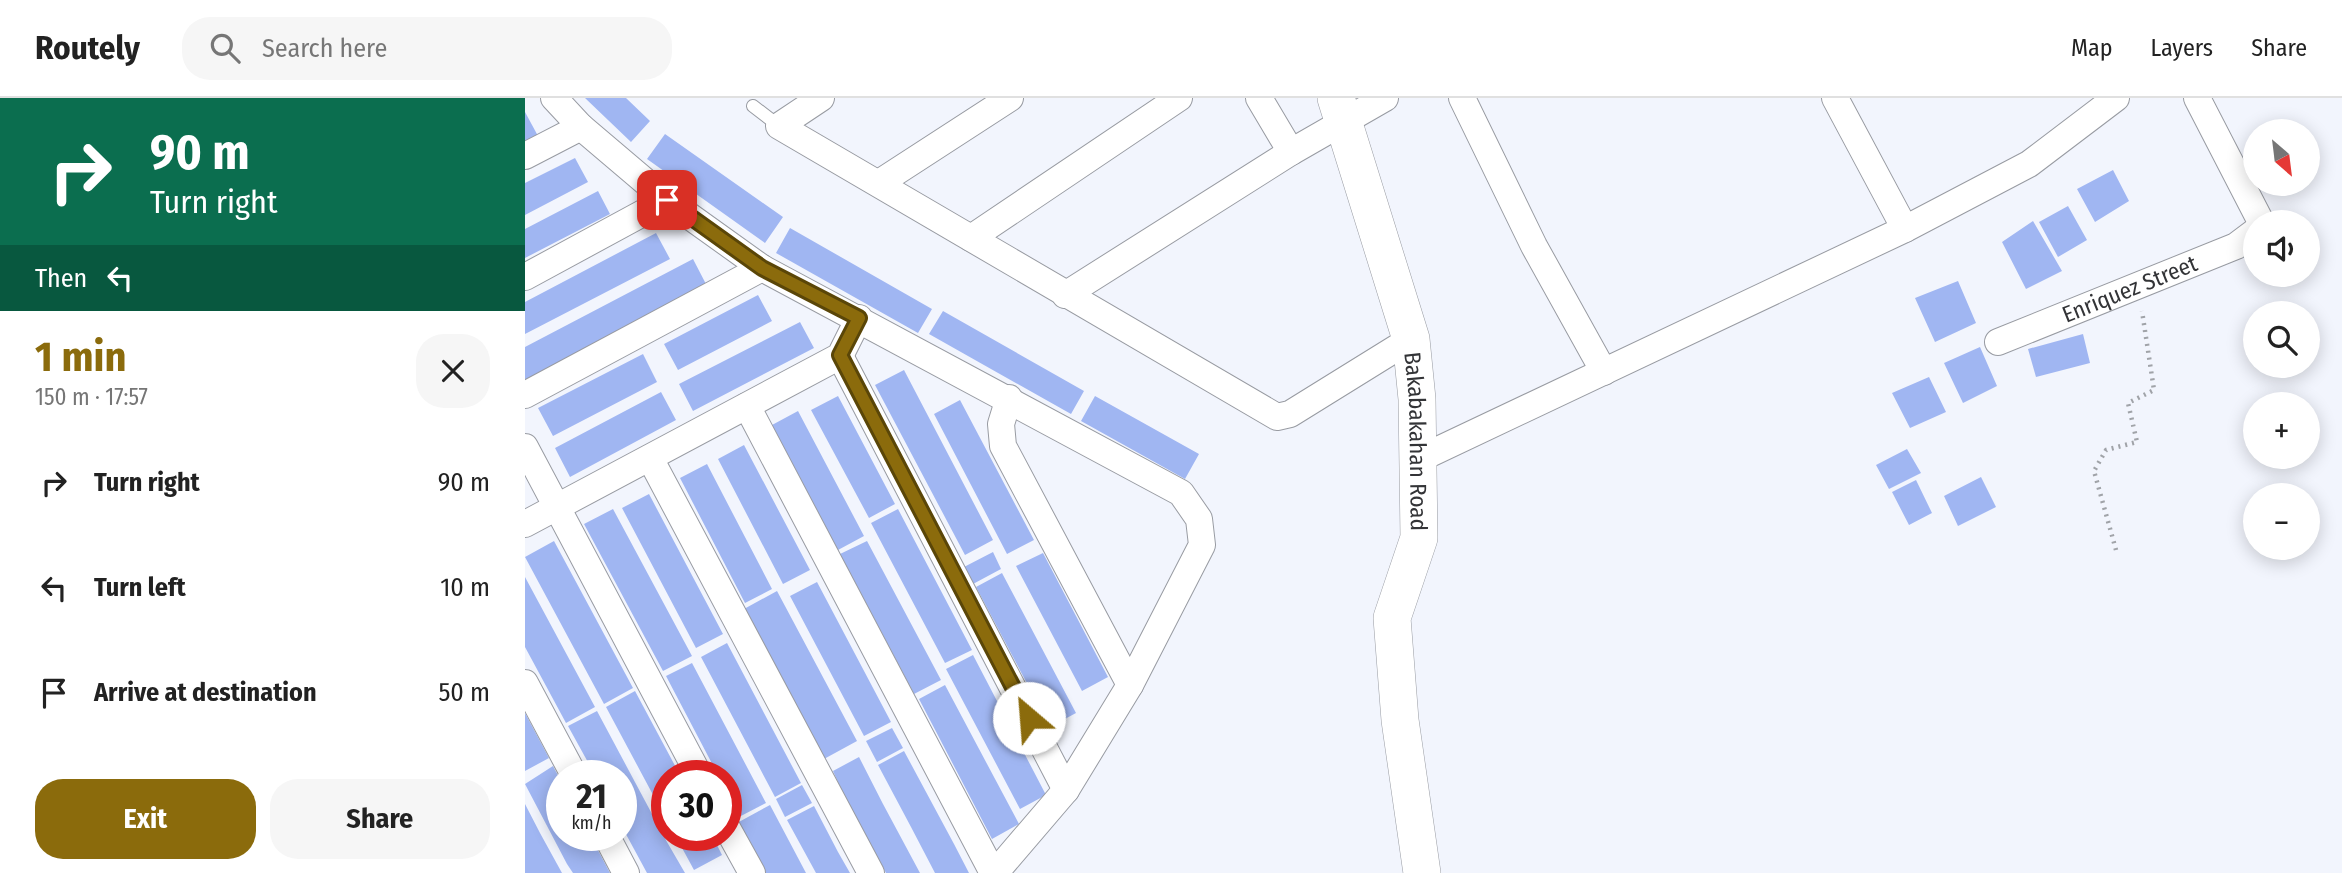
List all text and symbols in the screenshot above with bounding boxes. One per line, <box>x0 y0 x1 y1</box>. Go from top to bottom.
search box <box>182 17 672 80</box>
text: Routely <box>35 28 140 68</box>
icon: search <box>206 29 244 67</box>
text: Search here <box>262 33 387 64</box>
text: Map <box>2071 34 2113 62</box>
text: Layers <box>2151 34 2213 62</box>
text: Share <box>2251 34 2307 62</box>
north arrow <box>2243 119 2321 196</box>
map controls <box>2243 119 2320 560</box>
text: 90 m <box>150 123 250 182</box>
icon: right <box>35 126 126 217</box>
pin <box>637 170 697 230</box>
icon: arrive <box>648 181 686 219</box>
text: Turn right <box>150 183 277 221</box>
button: sound <box>2243 210 2320 287</box>
street label: Enriquez Street <box>2058 249 2202 329</box>
icon: left <box>101 259 139 297</box>
text: Then <box>35 263 87 294</box>
button: search <box>2243 301 2320 378</box>
text: 1 min <box>35 332 126 382</box>
button: close <box>416 334 490 408</box>
street label: Bakabakahan Road <box>1398 351 1433 531</box>
text: 150 m · 17:57 <box>35 383 148 411</box>
button: + <box>2243 392 2320 469</box>
icon: right <box>35 464 73 502</box>
text: Turn right <box>94 467 200 498</box>
text: 90 m <box>438 467 490 498</box>
button: − <box>2243 483 2320 560</box>
icon: left <box>35 569 73 607</box>
text: Turn left <box>94 572 186 603</box>
text: 10 m <box>440 572 490 603</box>
icon: arrive <box>35 674 73 712</box>
text: Arrive at destination <box>94 677 317 708</box>
text: 50 m <box>438 677 490 708</box>
position arrow <box>992 681 1066 755</box>
speed limit sign: 30 <box>651 760 742 851</box>
text: 21 <box>576 775 607 817</box>
button: Exit <box>35 779 256 859</box>
button: Share <box>270 779 490 859</box>
text: km/h <box>571 812 612 834</box>

